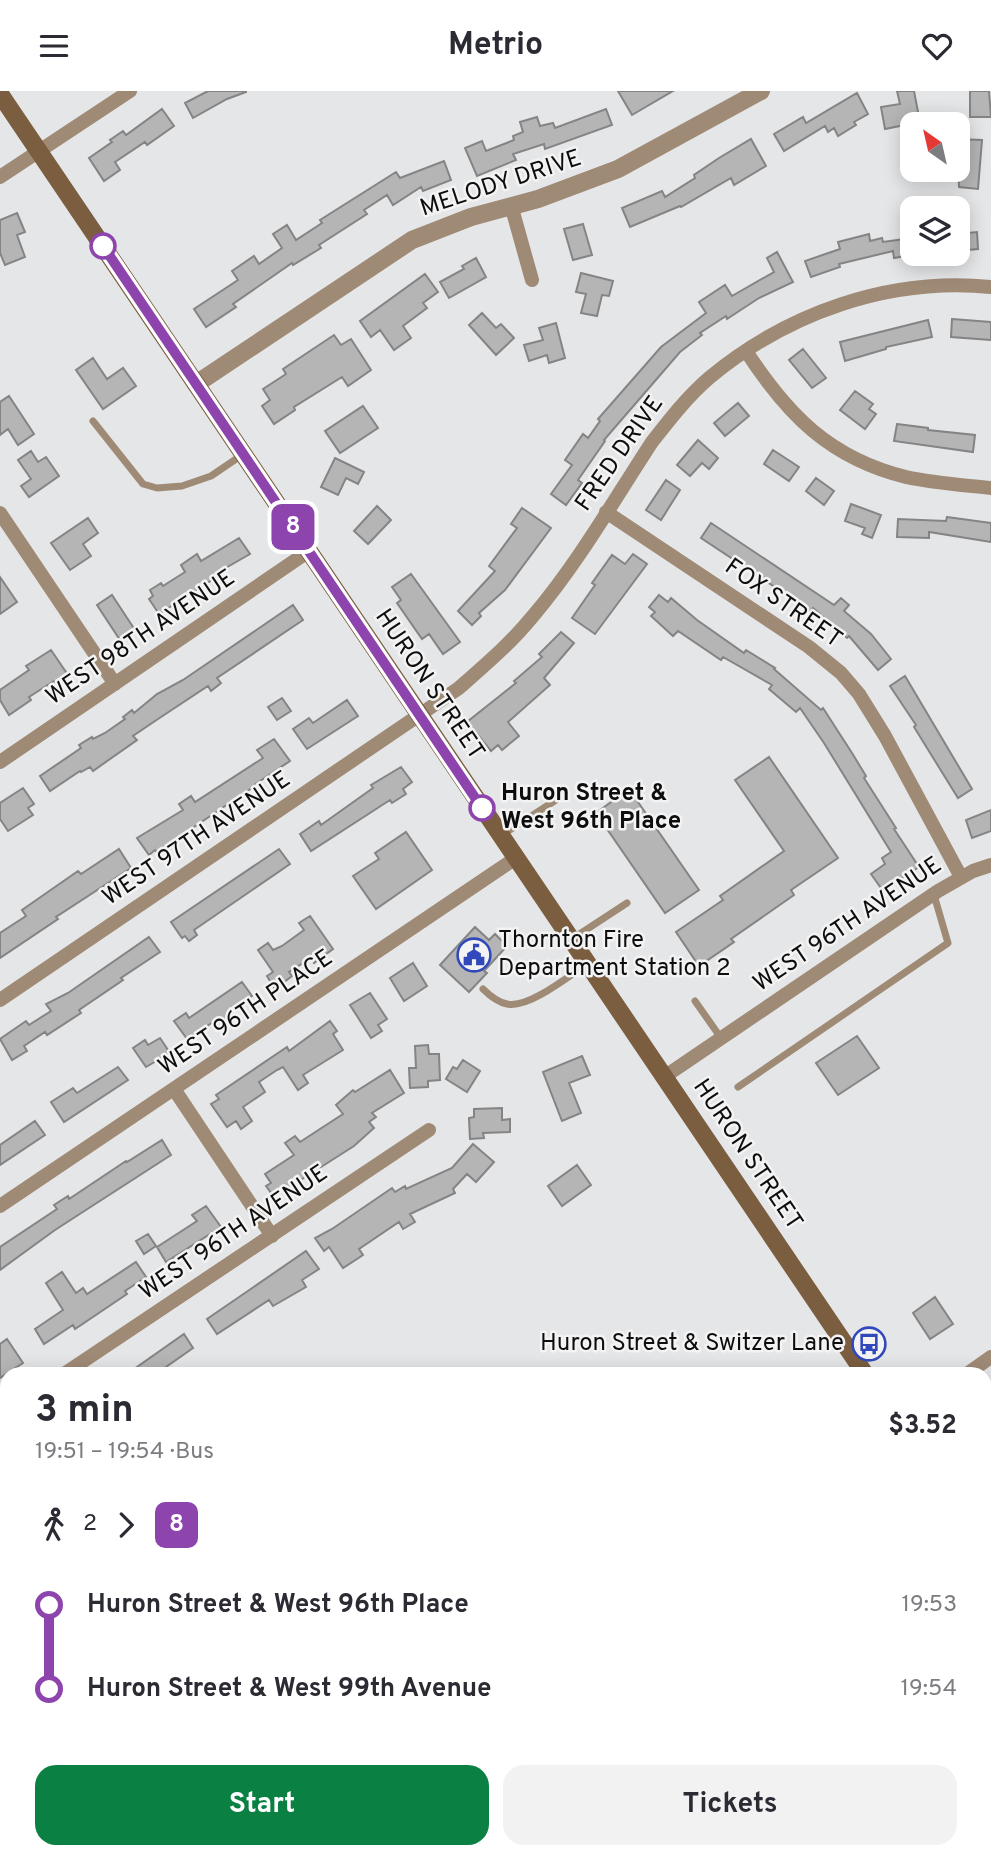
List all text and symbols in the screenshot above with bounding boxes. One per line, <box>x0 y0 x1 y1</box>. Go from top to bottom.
text: Metrio <box>448 26 543 66</box>
icon: menu <box>35 27 73 65</box>
icon: heart <box>918 27 956 65</box>
north arrow <box>900 112 970 182</box>
map controls <box>900 112 970 266</box>
street label: MELODY DRIVE <box>416 144 586 224</box>
button: layers <box>900 196 970 266</box>
unlabelled marker <box>90 233 116 259</box>
street label: FRED DRIVE <box>569 390 671 518</box>
line badge: 8 <box>270 504 316 550</box>
text: 8 <box>285 512 301 542</box>
street label: FOX STREET <box>718 552 848 656</box>
street label: WEST 98TH AVENUE <box>41 564 241 712</box>
street label: HURON STREET <box>367 604 491 766</box>
street label: WEST 97TH AVENUE <box>97 765 297 913</box>
place label: Huron Street & West 96th Place <box>501 779 681 837</box>
marker: Huron Street & West 96th Place <box>469 795 495 821</box>
street label: WEST 96TH AVENUE <box>748 851 948 999</box>
place label: Thornton Fire Department Station 2 <box>498 926 731 984</box>
public building icon: Thornton Fire Department Station 2 <box>455 936 493 974</box>
street label: WEST 96TH PLACE <box>153 943 339 1083</box>
street label: HURON STREET <box>685 1074 809 1236</box>
street label: WEST 96TH AVENUE <box>134 1159 334 1307</box>
bus stop icon: Huron Street & Switzer Lane <box>850 1325 888 1363</box>
place label: Huron Street & Switzer Lane <box>540 1329 844 1359</box>
text: 3 min <box>35 1387 134 1436</box>
text: $3.52 <box>888 1410 957 1443</box>
text: 19:51 – 19:54 · Bus <box>35 1438 214 1467</box>
icon: walk <box>35 1506 73 1544</box>
icon: forward <box>107 1506 145 1544</box>
text: 2 <box>83 1510 97 1539</box>
text: 8 <box>169 1510 184 1540</box>
text: Huron Street & West 96th Place <box>87 1589 469 1622</box>
text: 19:53 <box>901 1591 957 1620</box>
text: Huron Street & West 99th Avenue <box>87 1673 491 1706</box>
text: 19:54 <box>900 1675 957 1704</box>
button: Start <box>35 1765 489 1845</box>
button: Tickets <box>503 1765 957 1845</box>

